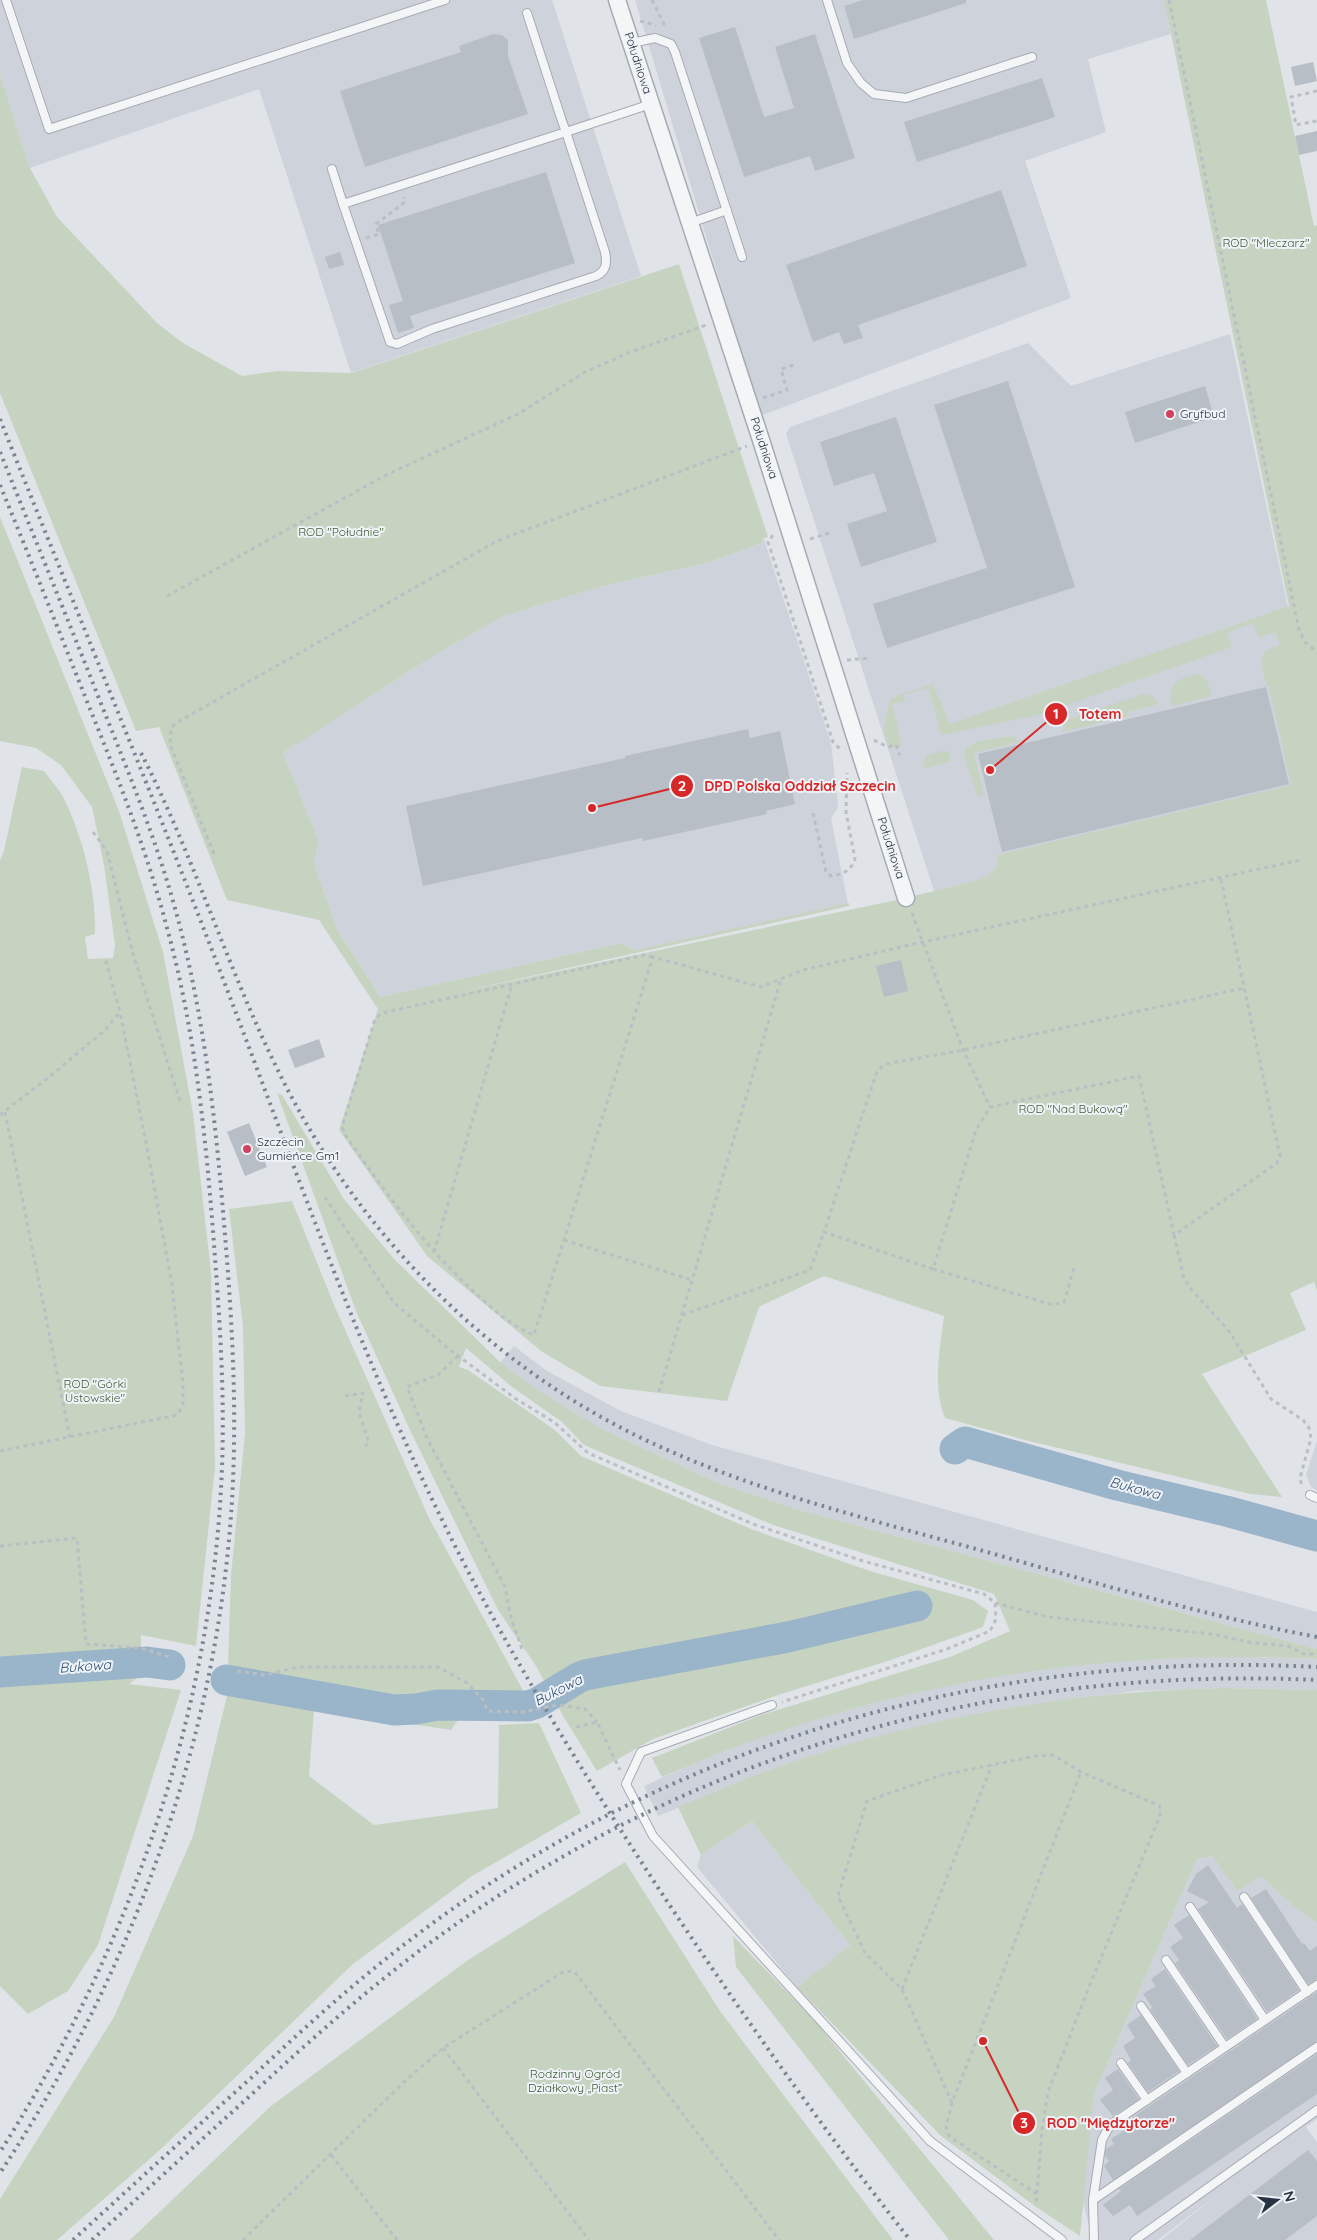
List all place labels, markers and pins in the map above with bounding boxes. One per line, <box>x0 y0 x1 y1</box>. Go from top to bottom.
place label: Gryfbud <box>1180 406 1225 421</box>
marker: Gryfbud <box>1164 408 1176 420</box>
callout: Totem <box>1043 699 1131 728</box>
callout: DPD Polska Oddział Szczecin <box>670 771 906 800</box>
place label: Szczecin Gumieńce Gm1 <box>257 1134 339 1163</box>
marker: Szczecin Gumieńce Gm1 <box>241 1143 253 1155</box>
callout: ROD "Międzytorze" <box>1012 2108 1185 2137</box>

